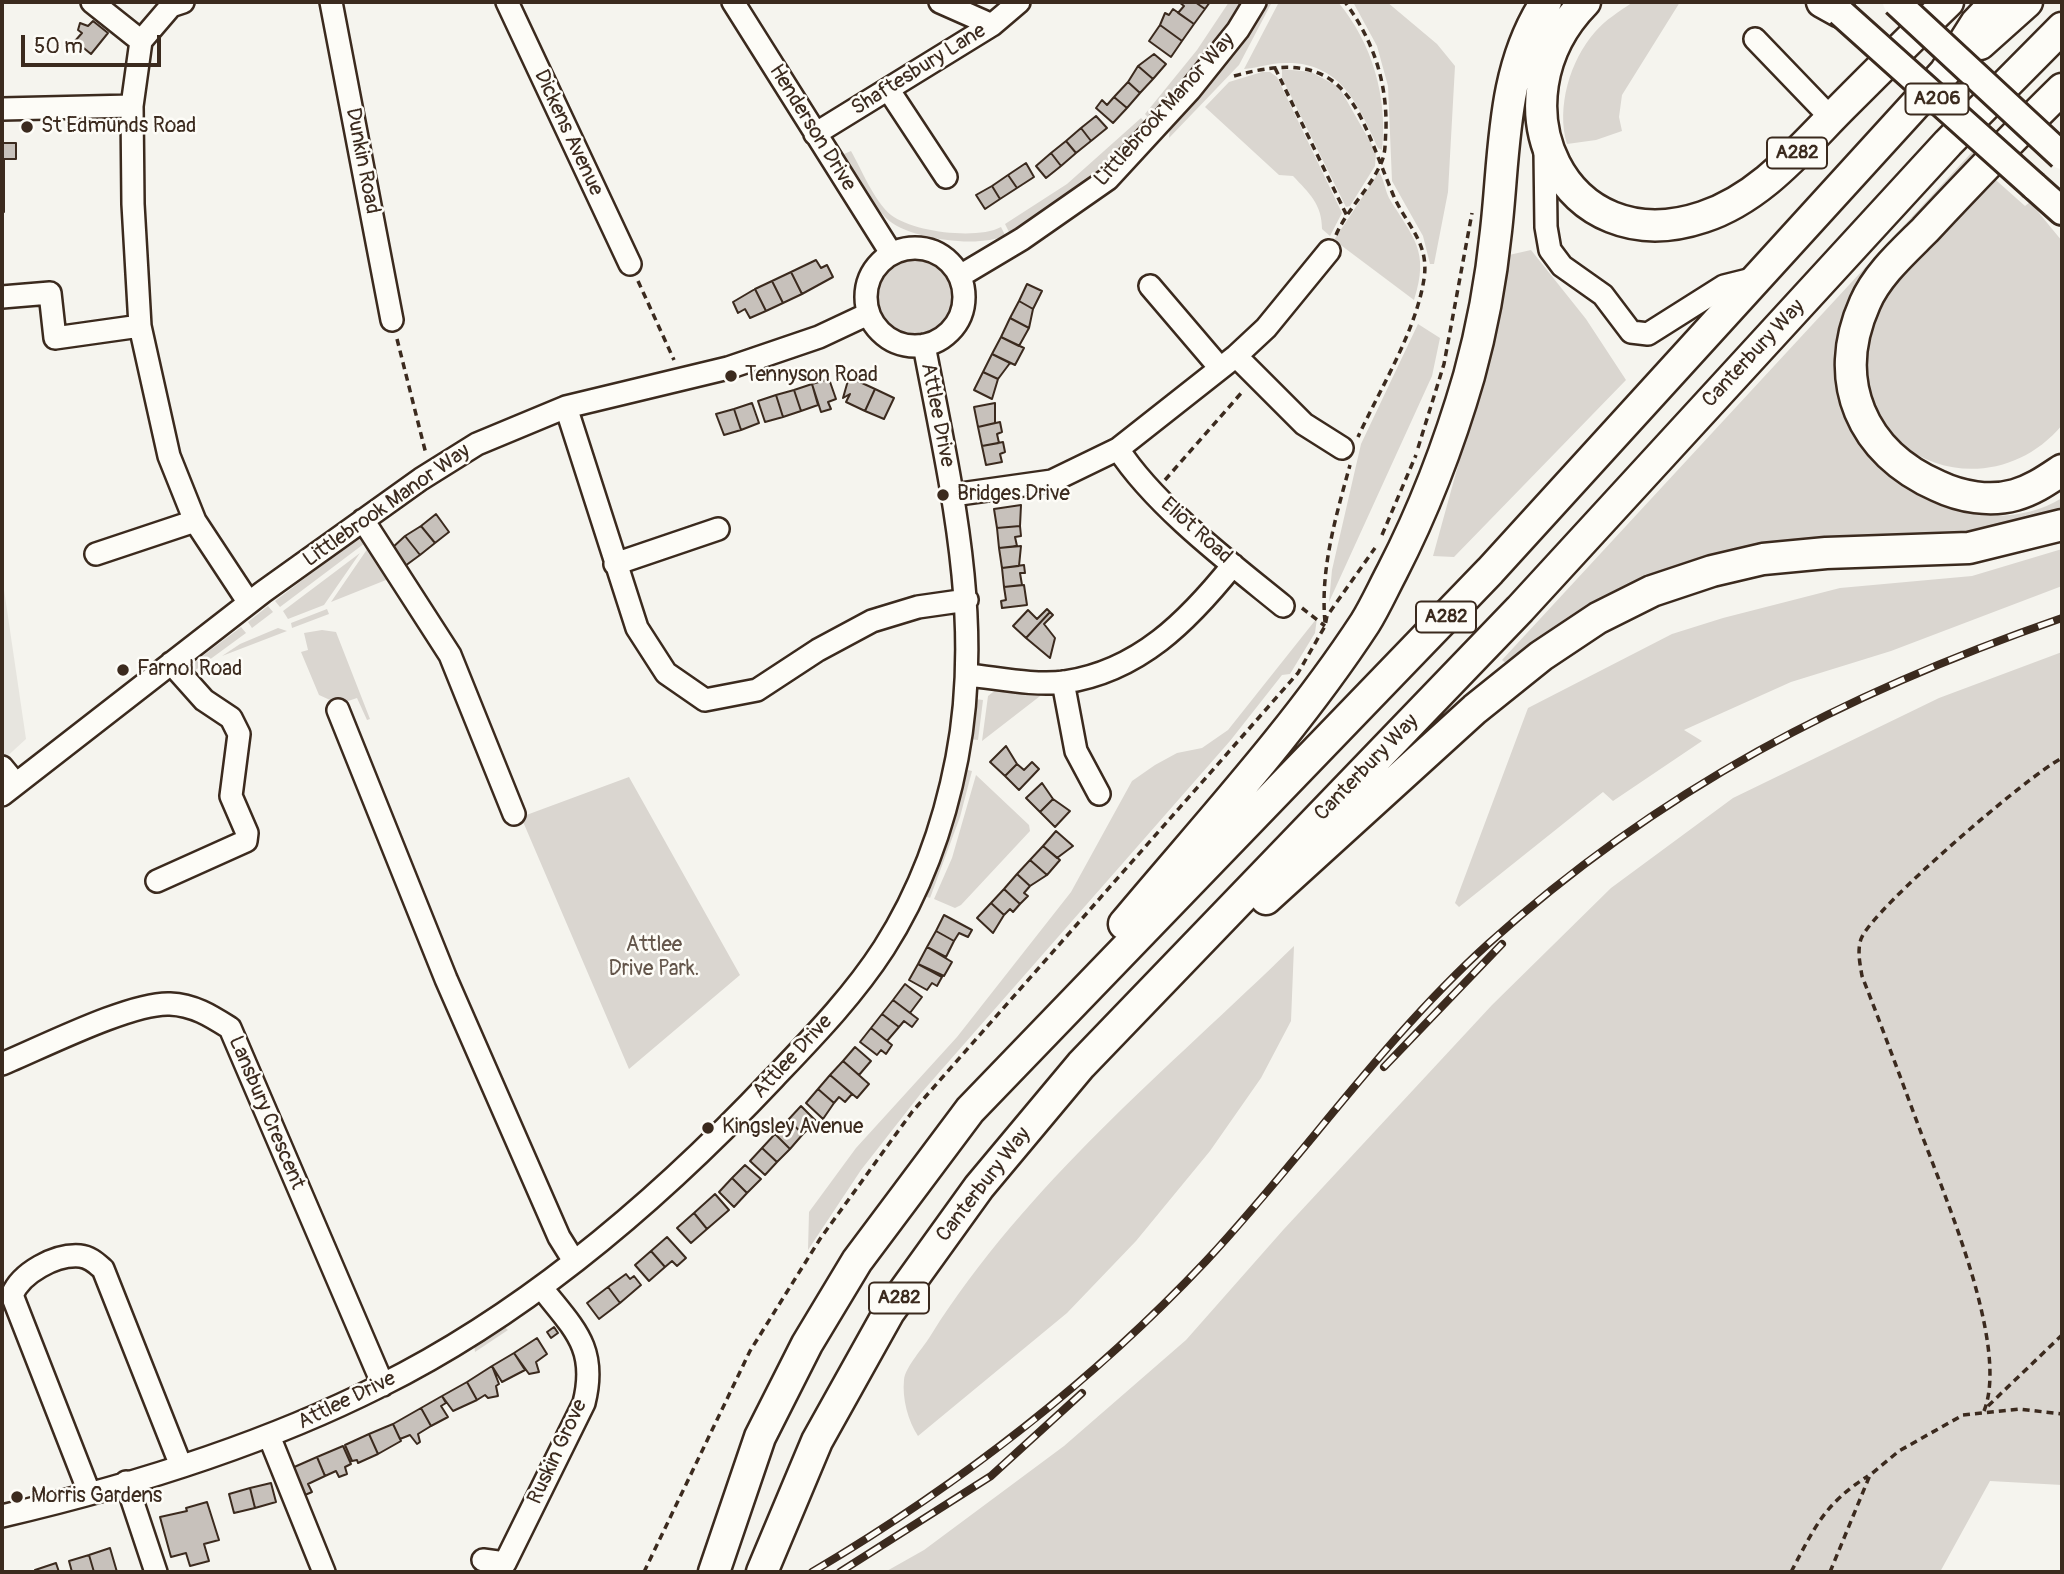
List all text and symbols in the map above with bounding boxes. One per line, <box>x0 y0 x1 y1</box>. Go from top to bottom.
street label: Shaftesbury Lane <box>847 19 991 121</box>
scale bar <box>24 21 164 65</box>
street label: Littlebrook Manor Way <box>1090 28 1240 192</box>
text: 50 m <box>34 33 83 60</box>
street label: Henderson Drive <box>763 60 861 196</box>
street label: Dickens Avenue <box>528 66 608 200</box>
road number: A206 <box>1906 83 1968 114</box>
street label: Dunkin Road <box>339 106 385 216</box>
place label: St Edmunds Road <box>41 114 196 140</box>
marker: St Edmunds Road <box>19 119 35 135</box>
road number: A282 <box>1767 138 1827 168</box>
street label: Canterbury Way <box>1698 295 1810 413</box>
street label: Attlee Drive <box>915 361 959 469</box>
place label: Tennyson Road <box>745 363 878 389</box>
marker: Tennyson Road <box>723 368 739 384</box>
street label: Littlebrook Manor Way <box>299 439 475 573</box>
place label: Bridges Drive <box>957 482 1070 508</box>
marker: Bridges Drive <box>935 487 951 503</box>
street label: Eliot Road <box>1155 492 1237 570</box>
road number: A282 <box>1416 602 1476 632</box>
place label: Farnol Road <box>137 657 242 683</box>
marker: Farnol Road <box>115 662 131 678</box>
street label: Canterbury Way <box>1310 709 1424 827</box>
park label: Attlee Drive Park. <box>609 933 699 983</box>
street label: Attlee Drive <box>748 1010 838 1104</box>
street label: Lansbury Crescent <box>222 1032 310 1194</box>
place label: Kingsley Avenue <box>722 1115 863 1141</box>
marker: Kingsley Avenue <box>700 1120 716 1136</box>
street label: Canterbury Way <box>931 1123 1037 1247</box>
road number: A282 <box>869 1282 929 1314</box>
street label: Attlee Drive <box>294 1367 400 1435</box>
street label: Ruskin Grove <box>523 1396 593 1508</box>
place label: Morris Gardens <box>31 1484 162 1510</box>
marker: Morris Gardens <box>9 1489 25 1505</box>

